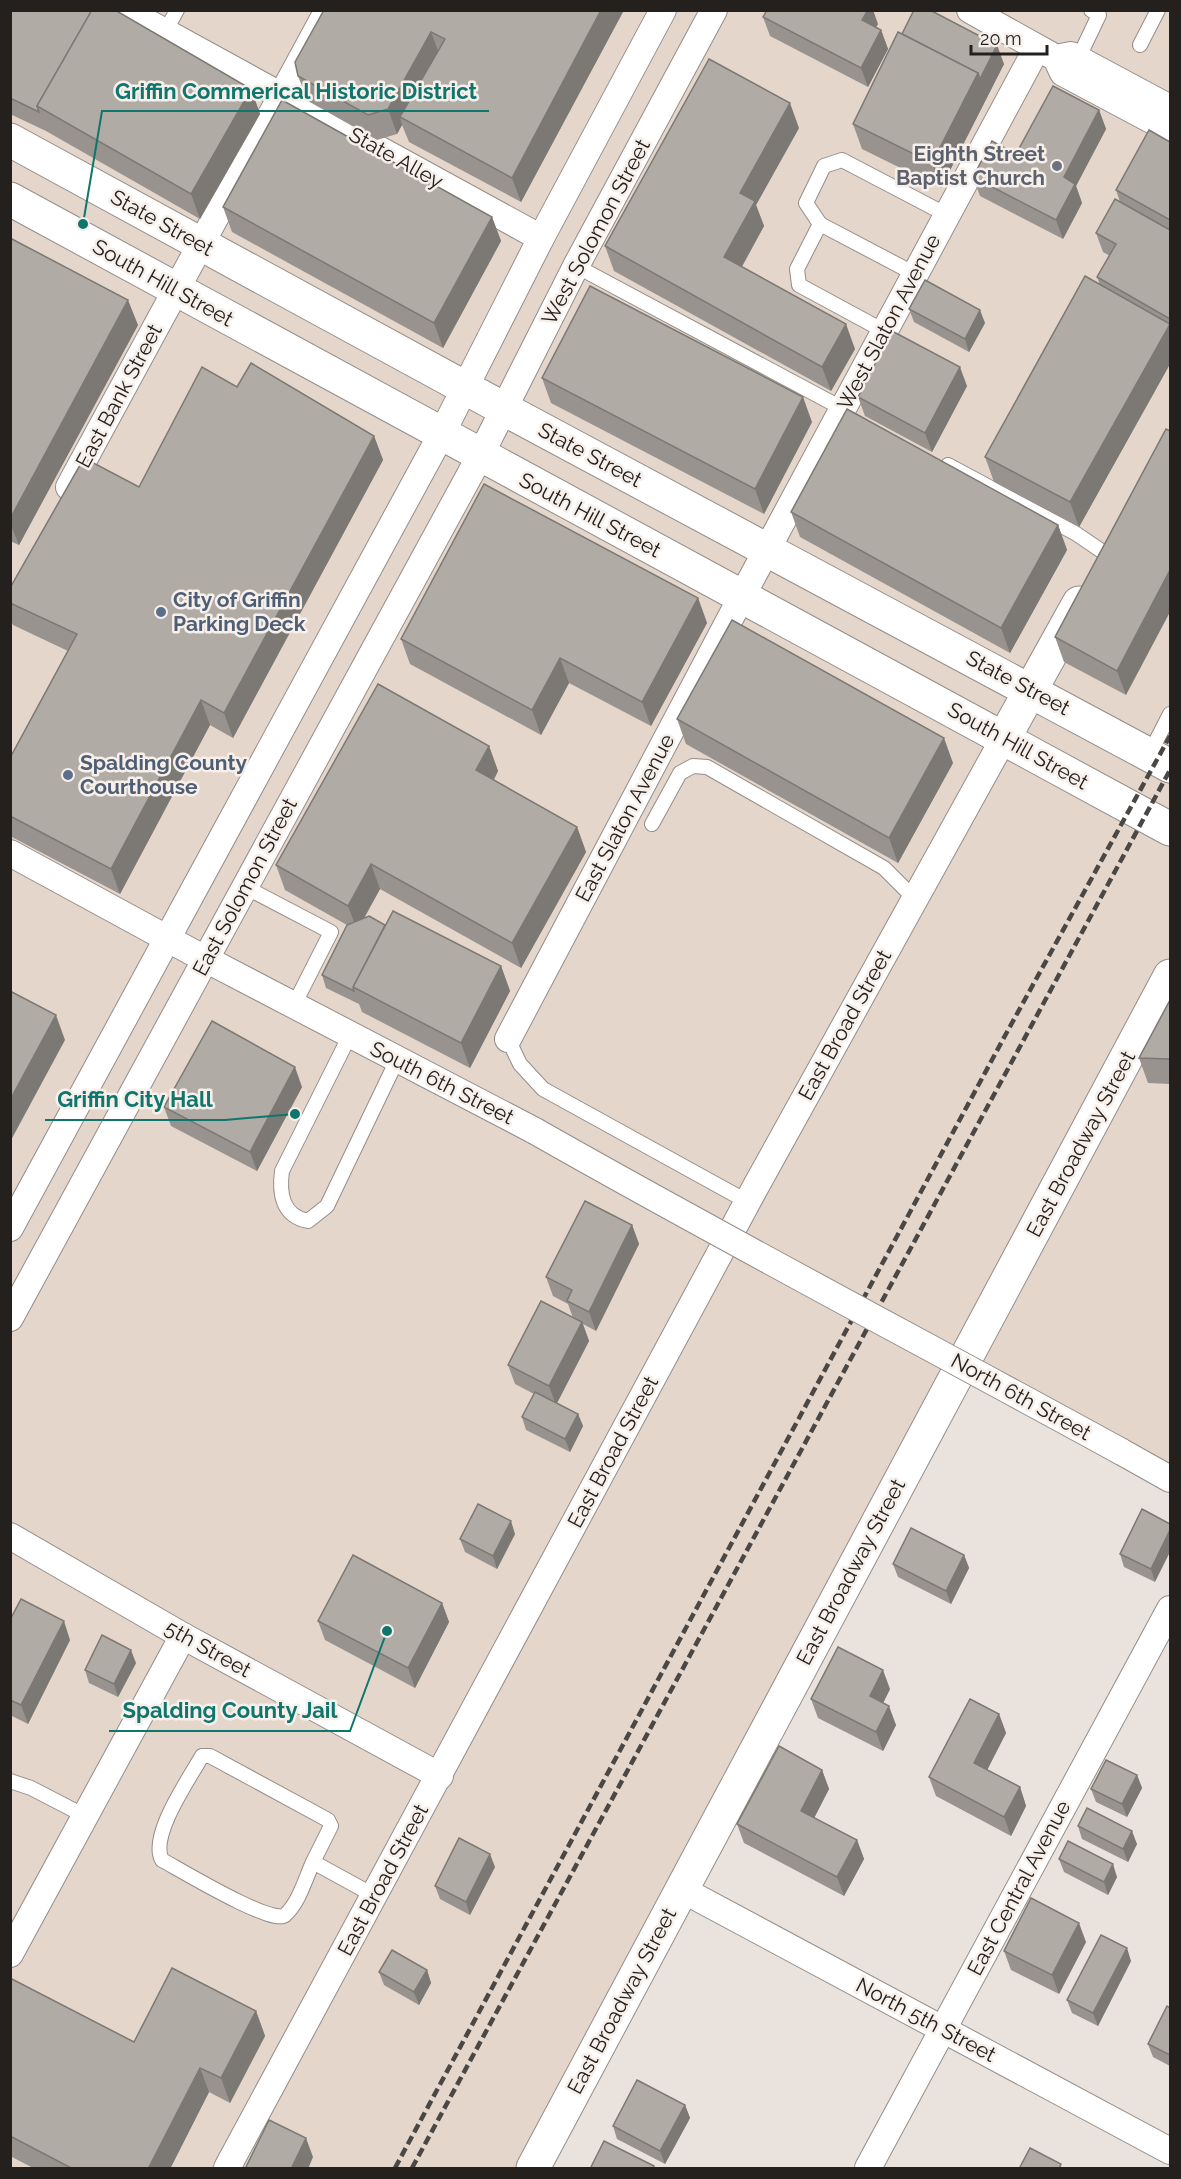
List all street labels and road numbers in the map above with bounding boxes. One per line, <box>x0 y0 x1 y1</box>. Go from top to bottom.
street label: State Alley <box>345 121 448 194</box>
street label: West Solomon Street <box>536 135 655 329</box>
street label: State Street <box>106 184 218 261</box>
street label: West Slaton Avenue <box>832 230 945 414</box>
street label: South Hill Street <box>89 234 238 332</box>
street label: East Bank Street <box>70 320 167 472</box>
street label: State Street <box>534 417 646 492</box>
street label: South Hill Street <box>515 467 665 562</box>
street label: State Street <box>962 645 1074 720</box>
street label: South Hill Street <box>944 697 1093 795</box>
street label: East Slaton Avenue <box>570 730 679 906</box>
street label: East Solomon Street <box>187 794 302 980</box>
street label: East Broad Street <box>793 945 896 1104</box>
street label: South 6th Street <box>366 1036 518 1130</box>
street label: East Broadway Street <box>1021 1046 1140 1241</box>
street label: North 6th Street <box>947 1348 1096 1445</box>
street label: East Broad Street <box>562 1372 663 1532</box>
street label: East Broadway Street <box>791 1474 910 1669</box>
street label: 5th Street <box>161 1615 256 1682</box>
street label: East Central Avenue <box>962 1796 1075 1980</box>
street label: East Broad Street <box>332 1800 433 1960</box>
street label: East Broadway Street <box>562 1903 681 2098</box>
street label: North 5th Street <box>852 1972 1000 2067</box>

